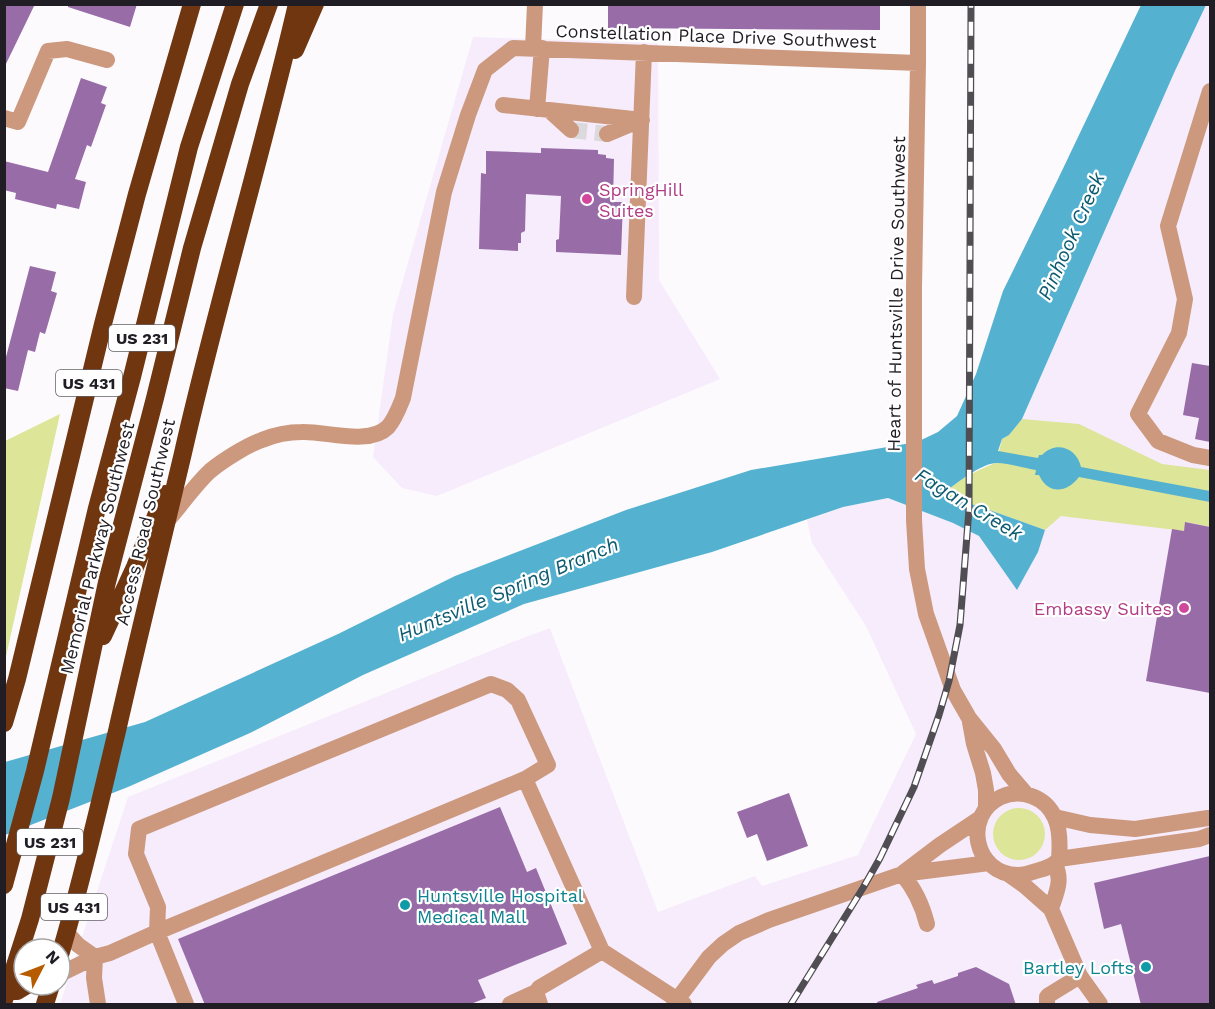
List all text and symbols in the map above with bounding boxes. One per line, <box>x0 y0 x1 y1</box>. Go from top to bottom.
street label: Constellation Place Drive Southwest <box>555 20 877 52</box>
street label: Heart of Huntsville Drive Southwest <box>883 135 909 452</box>
water label: Pinhook Creek <box>1032 168 1110 303</box>
place label: SpringHill Suites <box>599 179 684 221</box>
marker: SpringHill Suites <box>580 192 594 206</box>
road number: US 231 <box>109 325 175 351</box>
road number: US 431 <box>56 370 122 396</box>
street label: Access Road Southwest <box>111 416 179 627</box>
street label: Memorial Parkway Southwest <box>55 419 139 676</box>
water label: Fagan Creek <box>911 463 1028 546</box>
water label: Huntsville Spring Branch <box>394 532 622 646</box>
place label: Embassy Suites <box>1034 598 1172 619</box>
marker: Embassy Suites <box>1177 601 1191 615</box>
road number: US 231 <box>17 829 83 855</box>
place label: Huntsville Hospital Medical Mall <box>417 885 584 927</box>
road number: US 431 <box>41 894 107 920</box>
marker: Huntsville Hospital Medical Mall <box>398 898 412 912</box>
north arrow <box>12 937 72 997</box>
text: N <box>42 947 64 968</box>
place label: Bartley Lofts <box>1023 957 1134 978</box>
marker: Bartley Lofts <box>1139 960 1153 974</box>

